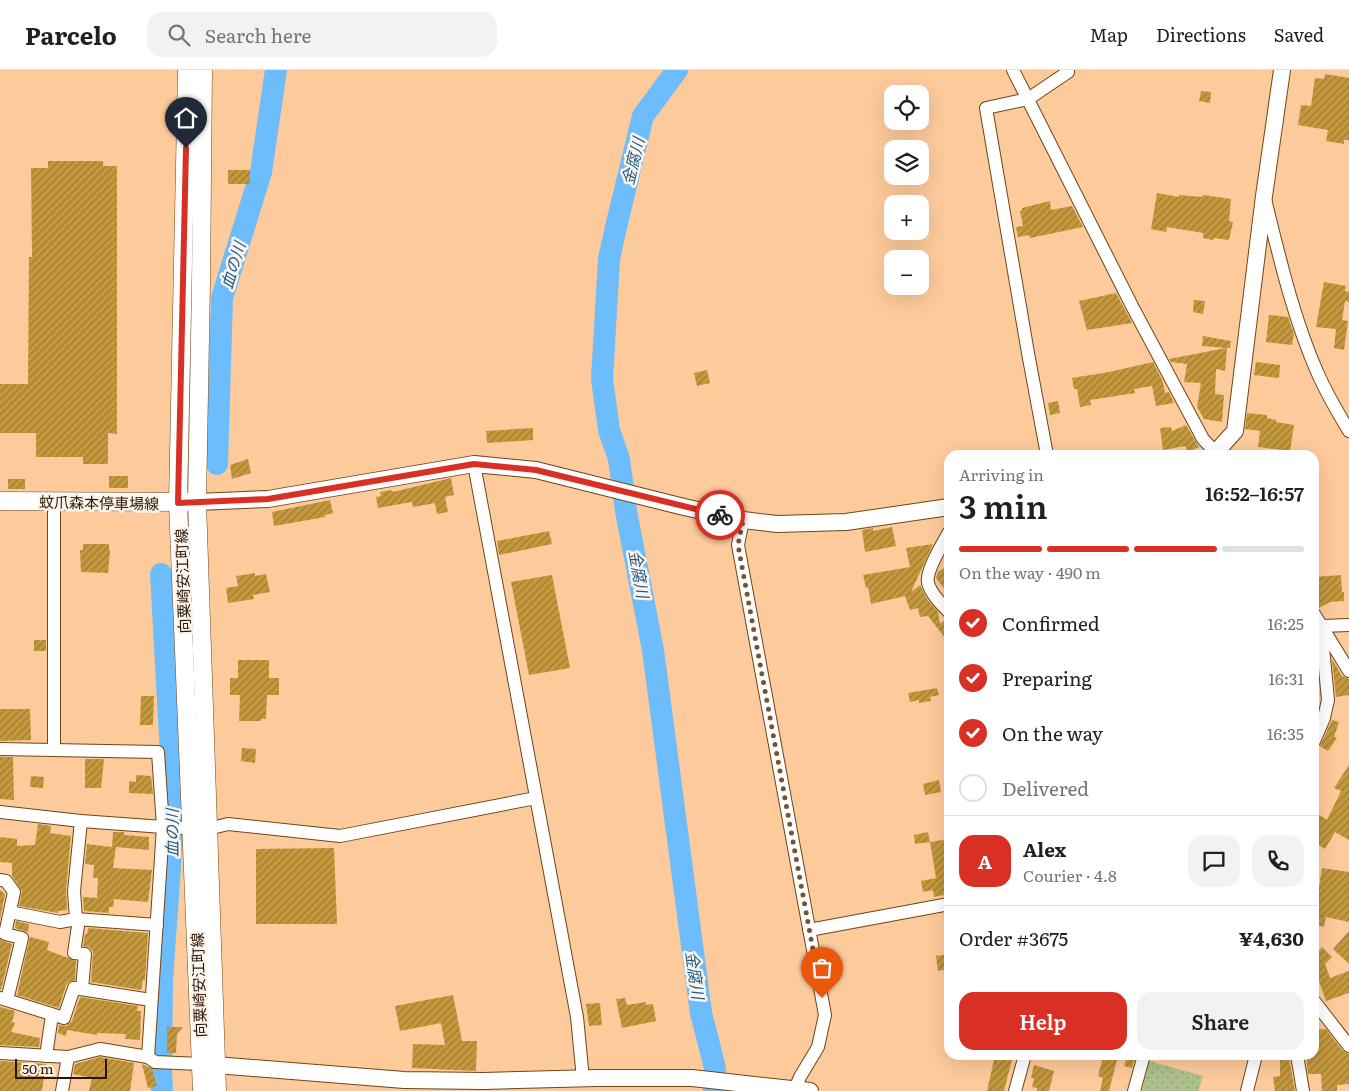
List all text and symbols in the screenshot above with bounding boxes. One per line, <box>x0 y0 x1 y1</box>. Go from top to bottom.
search box <box>147 12 497 57</box>
text: Parcelo <box>25 17 117 52</box>
icon: search <box>165 21 193 49</box>
text: Search here <box>205 21 311 49</box>
text: Map <box>1090 21 1128 48</box>
text: Directions <box>1156 21 1246 48</box>
text: Saved <box>1274 21 1324 48</box>
map controls <box>884 85 929 295</box>
button: locate <box>884 85 929 130</box>
pin <box>165 97 207 148</box>
icon: home <box>172 104 200 132</box>
water label: 金腐川 <box>615 133 650 187</box>
button: layers <box>884 140 929 185</box>
button: + <box>884 195 929 240</box>
water label: 血の川 <box>214 237 251 291</box>
button: − <box>884 250 929 295</box>
text: Arriving in <box>959 462 1044 486</box>
text: 16:52–16:57 <box>1205 479 1304 507</box>
text: 3 min <box>959 481 1048 529</box>
street label: 蚊爪森本停車場線 <box>39 489 159 515</box>
courier <box>695 490 745 540</box>
icon: bike <box>706 501 734 529</box>
street label: 向粟崎安江町線 <box>169 528 195 634</box>
water label: 金腐川 <box>624 548 656 602</box>
text: On the way · 490 m <box>959 560 1101 584</box>
icon: check <box>959 609 987 637</box>
text: Confirmed <box>1002 609 1100 637</box>
text: 16:25 <box>1267 611 1304 635</box>
icon: check <box>959 664 987 692</box>
text: Preparing <box>1002 664 1092 692</box>
text: 16:31 <box>1269 666 1304 690</box>
icon: check <box>959 719 987 747</box>
text: On the way <box>1002 719 1103 747</box>
text: 16:35 <box>1267 721 1304 745</box>
text: Delivered <box>1002 774 1089 802</box>
water label: 血の川 <box>159 807 183 857</box>
text: Alex <box>1023 835 1066 863</box>
button: chat <box>1188 835 1240 887</box>
button: phone <box>1252 835 1304 887</box>
text: A <box>978 847 992 875</box>
text: Courier · 4.8 <box>1023 863 1117 887</box>
text: Order #3675 <box>959 924 1068 952</box>
text: ¥4,630 <box>1239 924 1304 952</box>
street label: 向粟崎安江町線 <box>185 932 211 1038</box>
pin <box>801 947 843 998</box>
water label: 金腐川 <box>681 950 712 1002</box>
icon: bag <box>808 954 836 982</box>
button: Help <box>959 992 1127 1050</box>
button: Share <box>1137 992 1304 1050</box>
scale bar <box>15 1056 108 1079</box>
text: 50 m <box>22 1058 54 1078</box>

